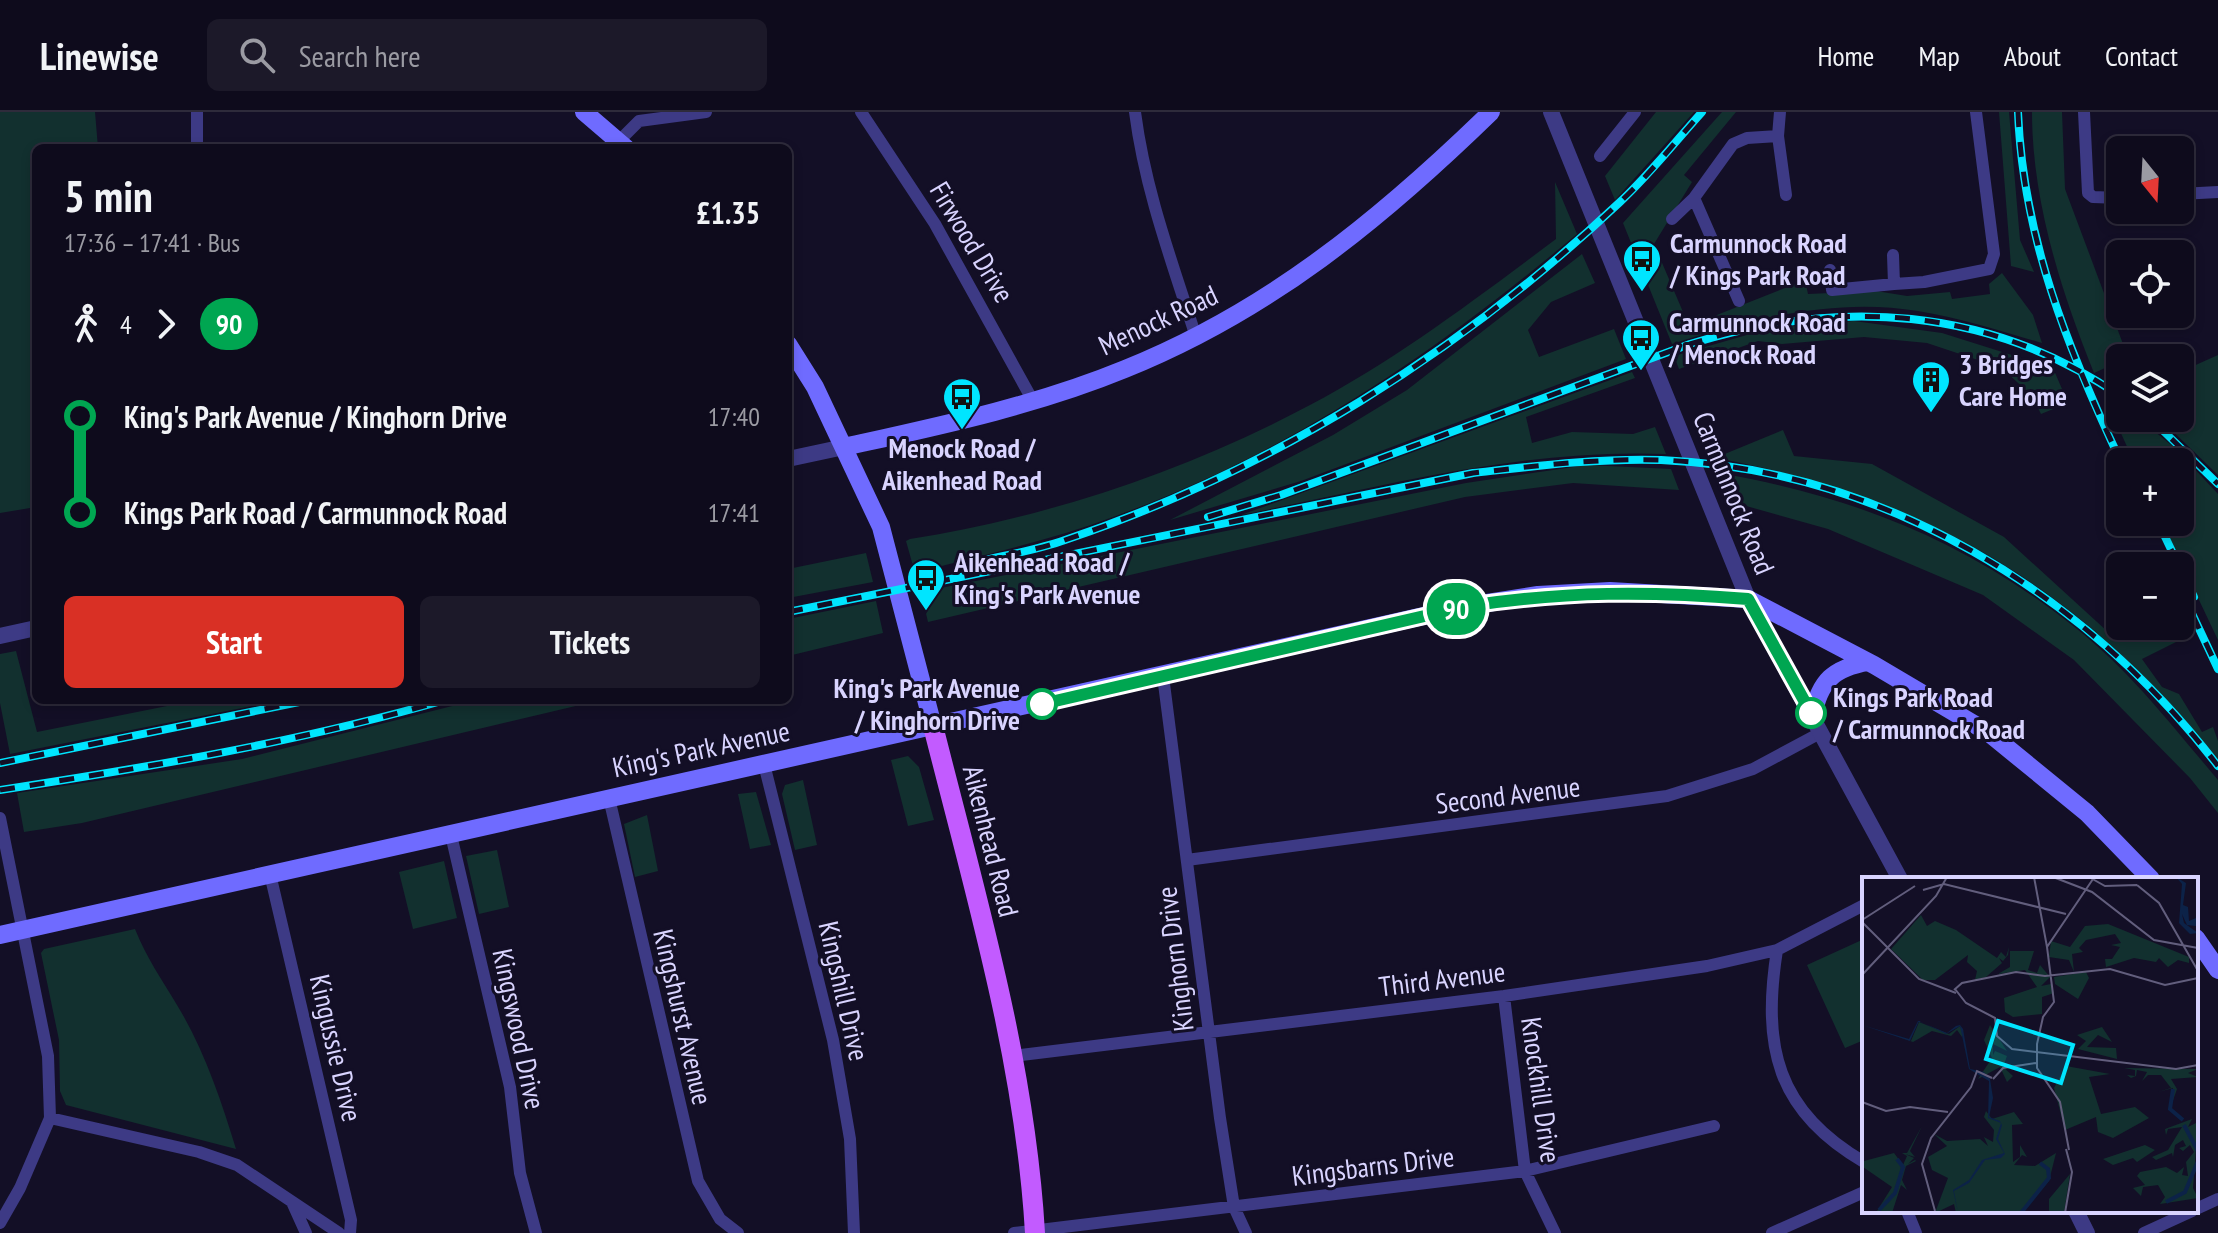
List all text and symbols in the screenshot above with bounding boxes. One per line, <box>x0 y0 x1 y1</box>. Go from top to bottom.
search box <box>207 19 767 91</box>
text: Linewise <box>40 31 159 80</box>
icon: search <box>235 33 279 77</box>
text: Search here <box>299 36 421 75</box>
text: Home <box>1818 37 1874 74</box>
text: Map <box>1918 37 1960 74</box>
text: About <box>2004 37 2061 74</box>
text: Contact <box>2105 37 2178 74</box>
north arrow <box>2106 136 2194 224</box>
map controls <box>2106 136 2194 640</box>
text: 5 min <box>64 167 153 224</box>
street label: Firwood Drive <box>922 174 1023 309</box>
text: £1.35 <box>696 193 760 232</box>
place label: Carmunnock Road / Kings Park Road <box>1669 224 1847 293</box>
text: 17:36 – 17:41 · Bus <box>64 226 240 259</box>
bus stop icon: Carmunnock Road / Kings Park Road <box>1621 238 1663 293</box>
button: locate <box>2106 240 2194 328</box>
street label: Menock Road <box>1092 276 1223 363</box>
icon: walk <box>64 302 108 346</box>
icon: forward <box>144 302 188 346</box>
place label: Carmunnock Road / Menock Road <box>1668 303 1846 372</box>
text: 90 <box>216 305 242 342</box>
text: 4 <box>120 308 132 341</box>
bus stop icon: Carmunnock Road / Menock Road <box>1620 317 1662 372</box>
button: layers <box>2106 344 2194 432</box>
place label: 3 Bridges Care Home <box>1959 345 2067 414</box>
building icon: 3 Bridges Care Home <box>1910 359 1952 414</box>
bus stop icon: Menock Road / Aikenhead Road <box>941 376 983 431</box>
text: King's Park Avenue / Kinghorn Drive <box>124 397 507 436</box>
text: 17:40 <box>708 400 760 433</box>
street label: Carmunnock Road <box>1685 406 1784 580</box>
place label: Menock Road / Aikenhead Road <box>881 429 1042 498</box>
button: + <box>2106 448 2194 536</box>
text: Kings Park Road / Carmunnock Road <box>124 493 507 532</box>
text: 17:41 <box>708 496 760 529</box>
place label: Aikenhead Road / King's Park Avenue <box>953 543 1141 612</box>
button: − <box>2106 552 2194 640</box>
bus stop icon: Aikenhead Road / King's Park Avenue <box>905 557 947 612</box>
line badge: 90 <box>1420 583 1492 635</box>
text: 90 <box>1443 590 1469 627</box>
button: Start <box>64 596 404 688</box>
button: Tickets <box>420 596 760 688</box>
place label: King's Park Avenue / Kinghorn Drive <box>833 669 1020 738</box>
place label: Kings Park Road / Carmunnock Road <box>1832 678 2025 747</box>
marker: King's Park Avenue / Kinghorn Drive <box>1027 689 1057 719</box>
marker: Kings Park Road / Carmunnock Road <box>1796 698 1826 728</box>
street label: King's Park Avenue <box>609 712 793 785</box>
street label: Aikenhead Road <box>955 761 1028 920</box>
street label: Second Avenue <box>1434 767 1582 822</box>
inset map <box>1862 877 2198 1213</box>
street label: Kinghorn Drive <box>1147 885 1202 1034</box>
street label: Kingshill Drive <box>810 918 878 1064</box>
street label: Kingshurst Avenue <box>645 925 722 1108</box>
street label: Kingswood Drive <box>484 945 555 1113</box>
street label: Third Avenue <box>1377 952 1507 1005</box>
street label: Kingussie Drive <box>302 971 371 1125</box>
street label: Knockhill Drive <box>1513 1015 1570 1165</box>
street label: Kingsbarns Drive <box>1290 1137 1456 1194</box>

